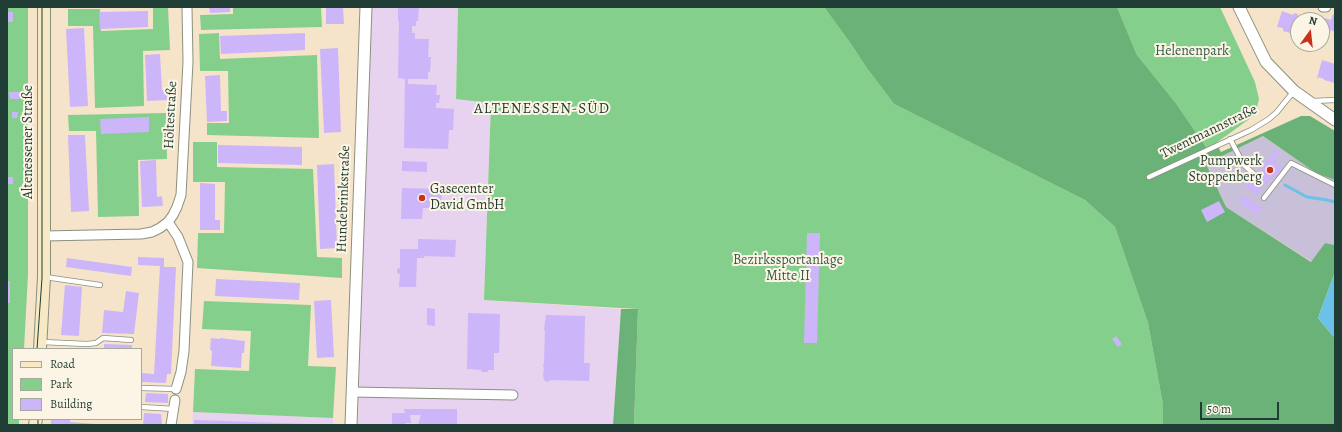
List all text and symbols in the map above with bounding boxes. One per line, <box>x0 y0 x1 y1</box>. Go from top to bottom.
north arrow <box>1290 12 1330 52</box>
text: N <box>1307 13 1319 29</box>
park label: Helenenpark <box>1155 44 1229 60</box>
street label: Höltestraße <box>161 81 181 149</box>
street label: Altenessener Straße <box>21 85 37 199</box>
district label: ALTENESSEN-SÜD <box>474 100 610 118</box>
street label: Twentmannstraße <box>1158 101 1260 163</box>
street label: Hundebrinkstraße <box>334 145 354 253</box>
place label: Pumpwerk Stoppenberg <box>1189 154 1262 186</box>
marker: Pumpwerk Stoppenberg <box>1265 165 1275 175</box>
place label: Gasecenter David GmbH <box>430 182 505 214</box>
marker: Gasecenter David GmbH <box>417 193 427 203</box>
park label: Bezirkssportanlage Mitte II <box>733 253 843 286</box>
legend <box>12 348 142 420</box>
text: Road <box>50 356 75 372</box>
text: Park <box>50 376 73 392</box>
scale bar <box>1202 394 1281 420</box>
text: Building <box>50 396 92 412</box>
text: 50 m <box>1207 401 1231 417</box>

